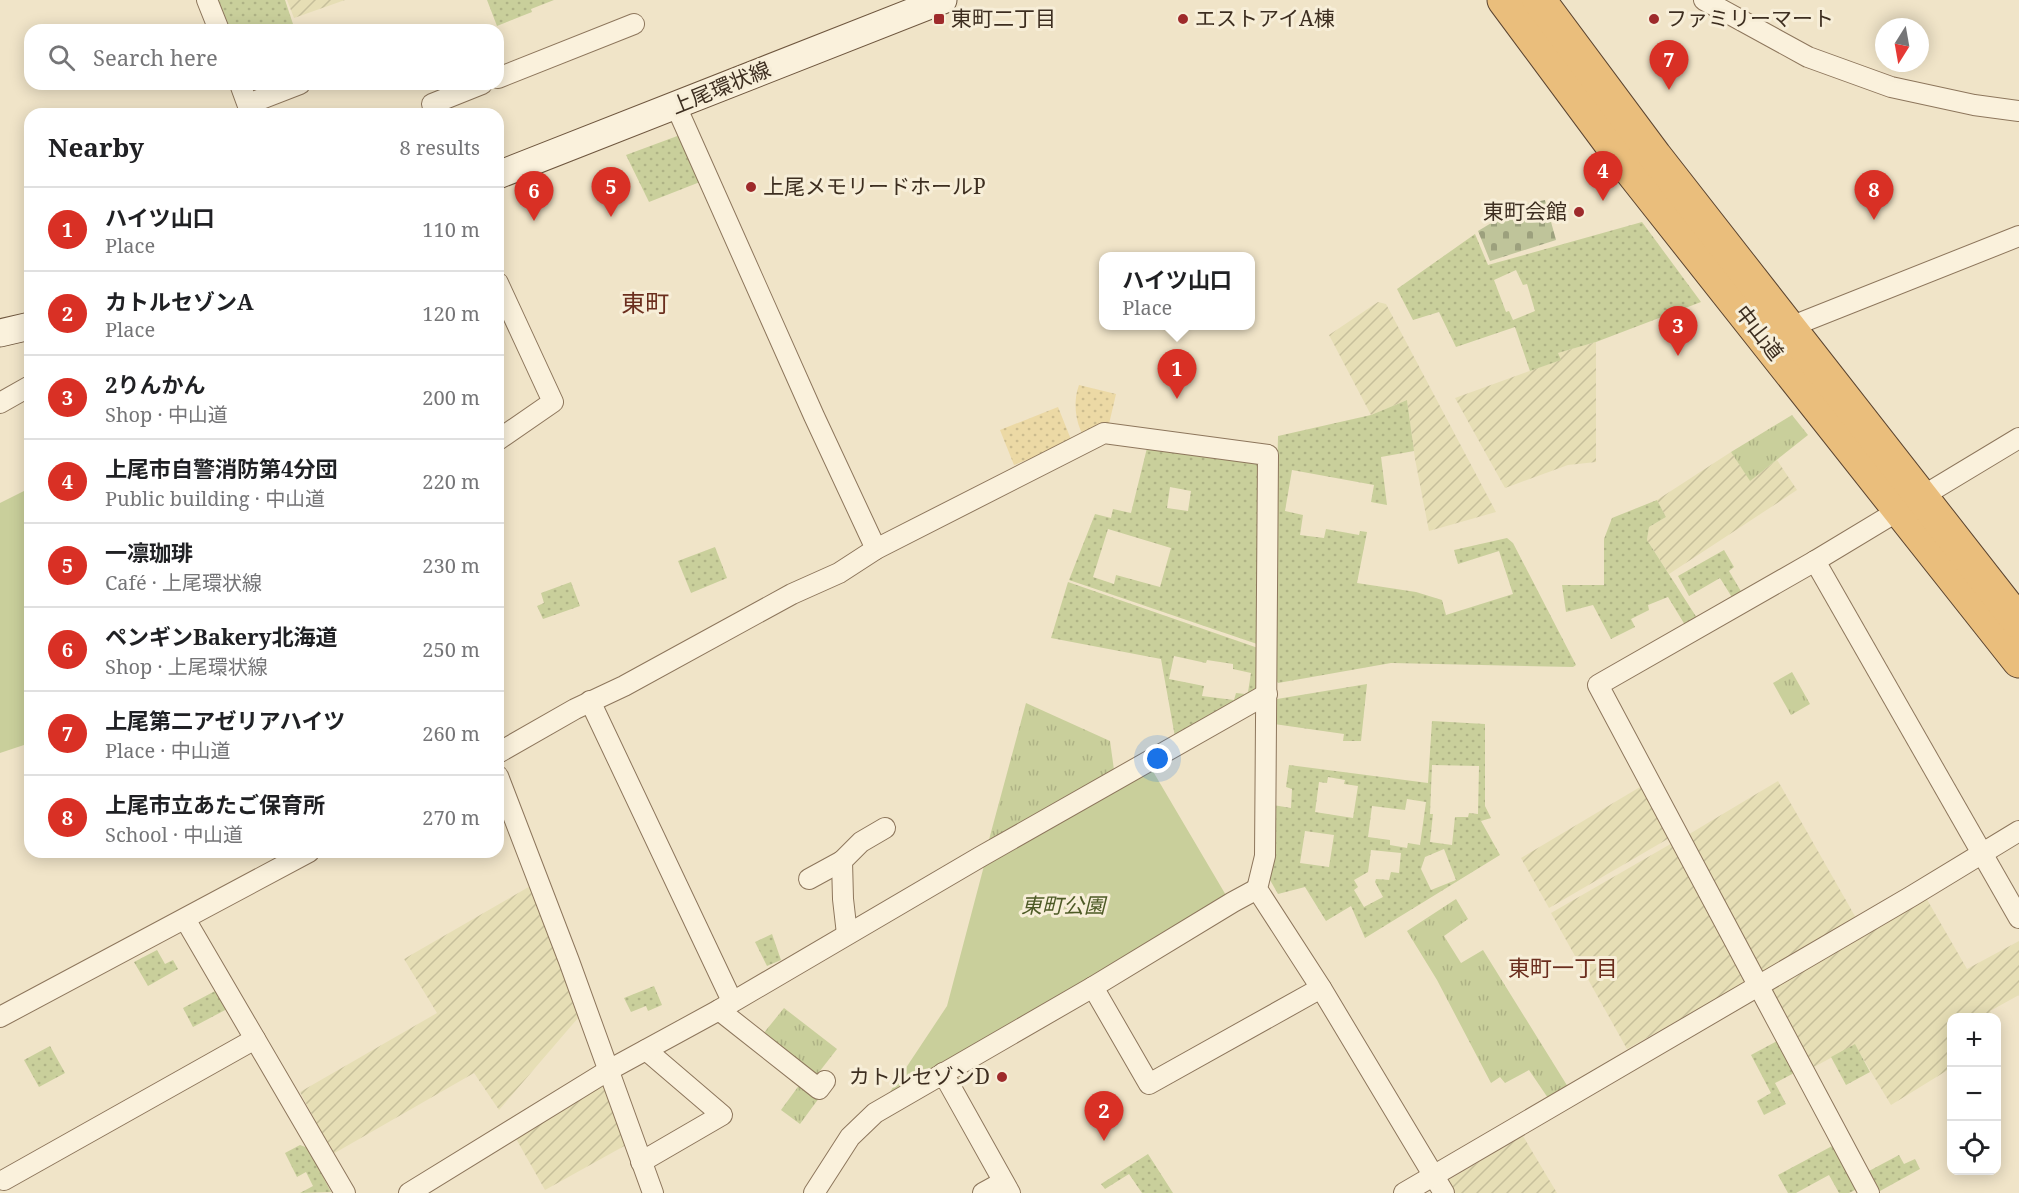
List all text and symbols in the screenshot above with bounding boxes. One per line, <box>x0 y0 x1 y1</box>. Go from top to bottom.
place label: 東町二丁目 <box>951 4 1056 32</box>
place label: エストアイA棟 <box>1195 4 1335 32</box>
place label: ファミリーマート <box>1666 4 1834 32</box>
marker: 東町二丁目 <box>932 12 946 26</box>
marker: エストアイA棟 <box>1176 12 1190 26</box>
marker: ファミリーマート <box>1647 12 1661 26</box>
north arrow <box>1875 18 1929 72</box>
search box <box>24 24 504 90</box>
pin: 7 <box>1650 40 1688 90</box>
icon: search <box>45 41 78 74</box>
text: Search here <box>93 42 218 72</box>
street label: 上尾環状線 <box>667 54 775 120</box>
text: Nearby <box>48 129 144 165</box>
text: 8 results <box>400 134 480 161</box>
pin: 4 <box>1584 152 1622 201</box>
pin: 5 <box>592 168 630 217</box>
pin: 8 <box>1854 170 1894 220</box>
pin: 6 <box>514 172 554 221</box>
place label: 上尾メモリードホールP <box>763 172 986 200</box>
marker: 上尾メモリードホールP <box>744 180 758 194</box>
place label: 東町会館 <box>1483 197 1567 225</box>
text: ハイツ山口 <box>105 202 215 232</box>
marker: 東町会館 <box>1572 205 1586 219</box>
text: 1 <box>62 216 73 243</box>
text: 110 m <box>422 216 480 243</box>
text: Place <box>105 232 155 259</box>
popup <box>1099 252 1255 330</box>
text: ハイツ山口 <box>1122 264 1232 294</box>
text: カトルセゾンA <box>105 286 254 316</box>
district label: 東町 <box>621 286 669 319</box>
text: Place <box>1122 294 1172 321</box>
street label: 中山道 <box>1729 299 1790 366</box>
text: 2 <box>62 300 73 327</box>
text: 120 m <box>422 300 480 327</box>
pin: 3 <box>1658 306 1698 356</box>
text: Place <box>105 316 155 343</box>
pin: 1 <box>1158 350 1196 399</box>
text: 2りんかん <box>105 369 205 399</box>
text: 3 <box>62 384 73 411</box>
text: 200 m <box>422 384 480 411</box>
text: Shop · 中山道 <box>105 401 228 428</box>
text: 上尾市自警消防第4分団 <box>105 453 337 483</box>
text: 4 <box>62 468 73 495</box>
text: 220 m <box>422 468 480 495</box>
text: Public building · 中山道 <box>105 485 325 512</box>
text: 一凛珈琲 <box>105 537 193 567</box>
text: 5 <box>62 552 73 579</box>
text: 230 m <box>422 552 480 579</box>
text: Café · 上尾環状線 <box>105 569 262 596</box>
text: ペンギンBakery北海道 <box>105 621 337 651</box>
text: 6 <box>62 636 73 663</box>
text: 250 m <box>422 636 480 663</box>
text: Shop · 上尾環状線 <box>105 653 268 680</box>
text: 上尾第二アゼリアハイツ <box>105 705 345 735</box>
text: 7 <box>62 720 73 747</box>
text: 260 m <box>422 720 480 747</box>
text: Place · 中山道 <box>105 737 230 764</box>
your location <box>1143 744 1172 773</box>
text: 上尾市立あたご保育所 <box>105 789 325 819</box>
text: 8 <box>62 804 73 831</box>
text: 270 m <box>422 804 480 831</box>
text: School · 中山道 <box>105 821 243 848</box>
park label: 東町公園 <box>1021 891 1108 919</box>
district label: 東町一丁目 <box>1508 952 1618 982</box>
map controls <box>1947 1013 2001 1175</box>
button: + <box>1947 1013 2001 1067</box>
place label: カトルセゾンD <box>849 1062 990 1090</box>
button: − <box>1947 1067 2001 1121</box>
marker: カトルセゾンD <box>995 1070 1009 1084</box>
pin: 2 <box>1084 1092 1124 1141</box>
button: locate <box>1947 1121 2001 1175</box>

